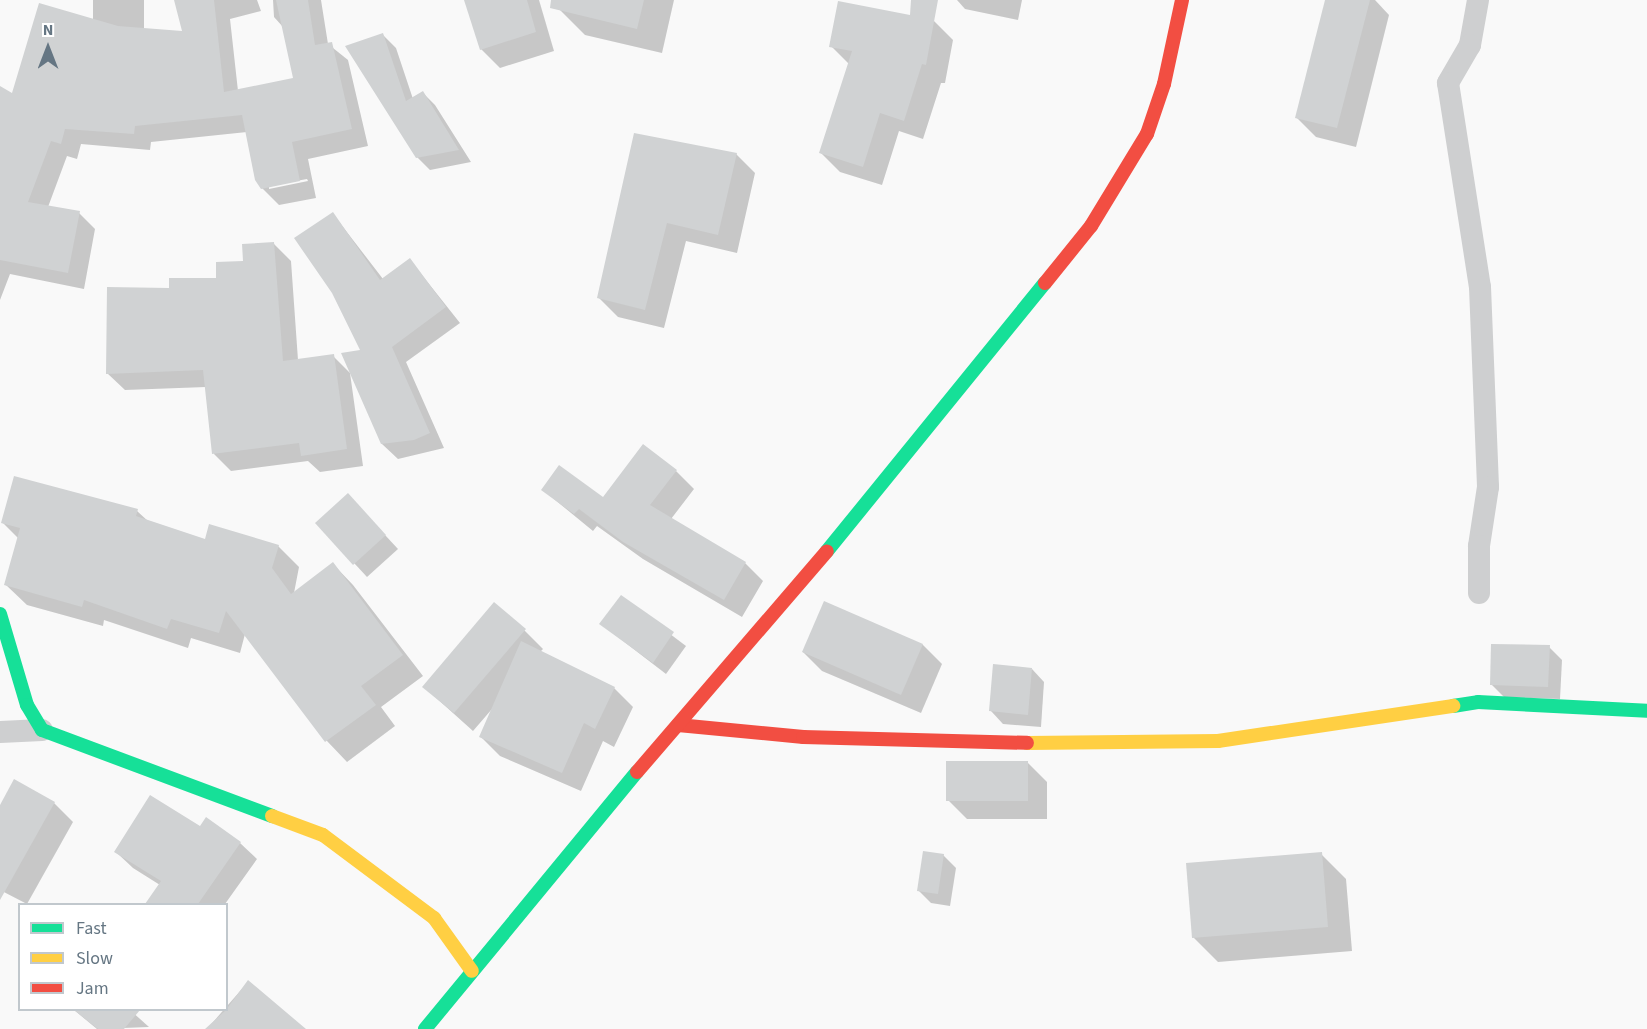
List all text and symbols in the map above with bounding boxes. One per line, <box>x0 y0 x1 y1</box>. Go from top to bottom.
north arrow <box>18 18 78 78</box>
text: N <box>43 19 53 41</box>
legend <box>18 903 228 1011</box>
text: Fast <box>76 916 107 941</box>
text: Slow <box>76 946 113 971</box>
text: Jam <box>76 976 109 1001</box>

